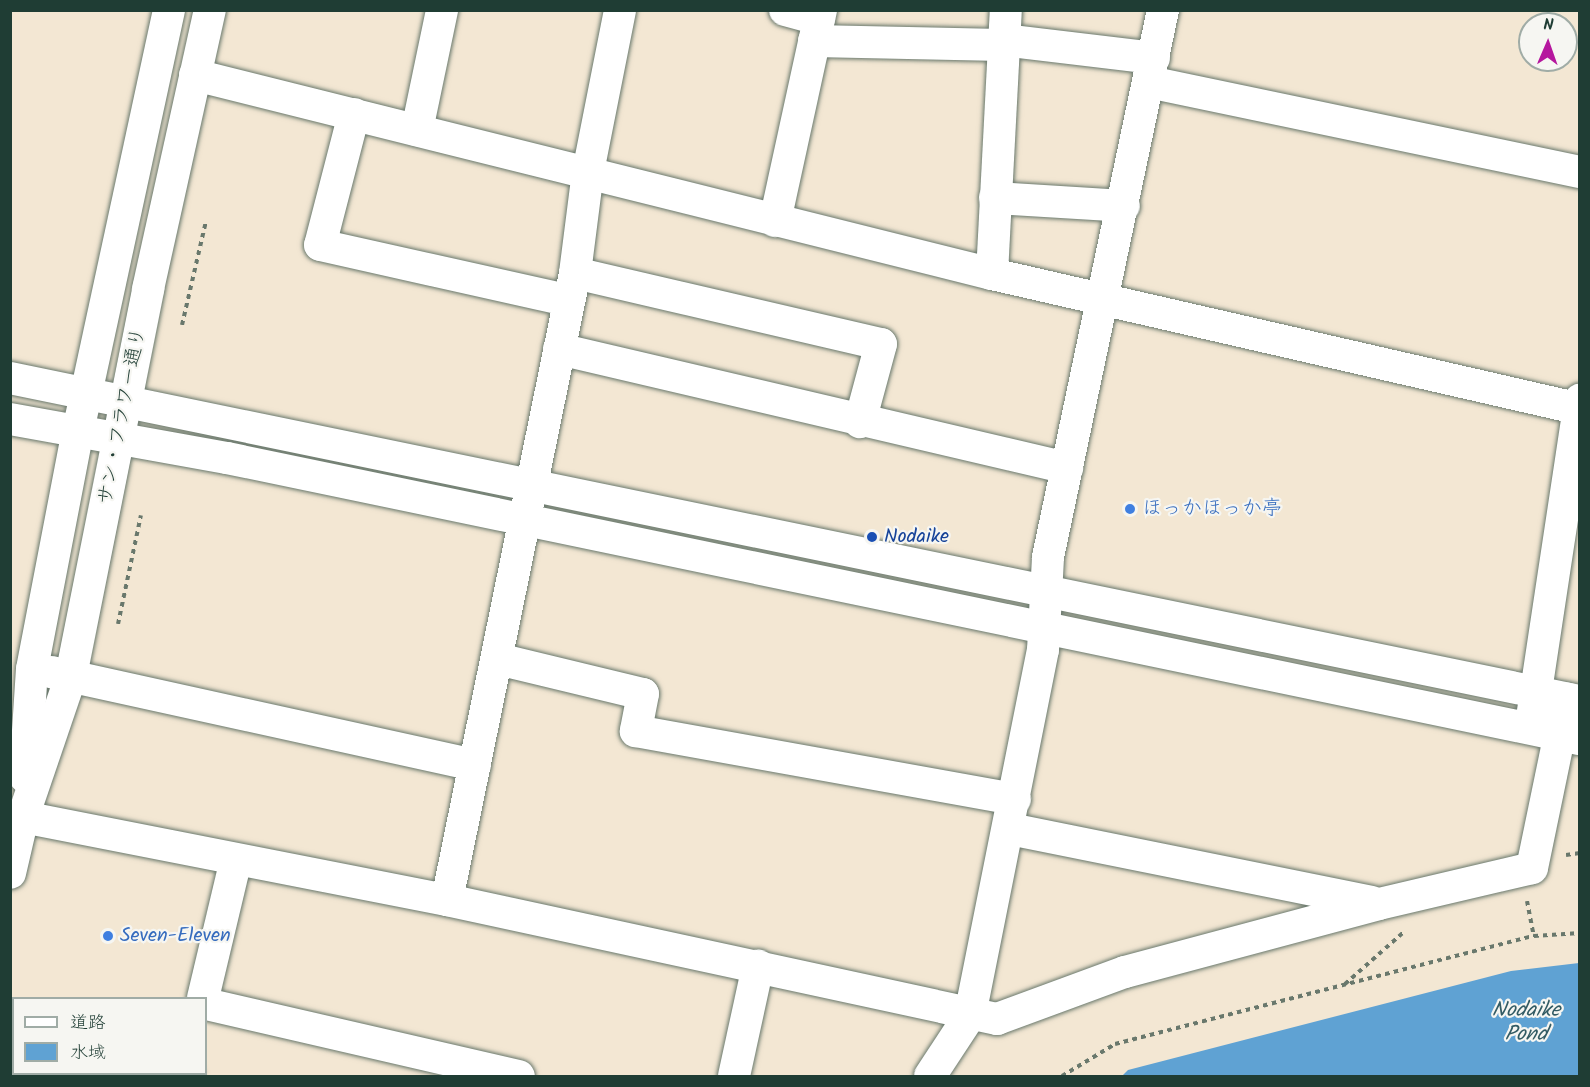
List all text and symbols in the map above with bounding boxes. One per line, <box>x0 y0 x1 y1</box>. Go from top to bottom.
north arrow <box>1518 12 1578 72</box>
text: N <box>1543 13 1554 38</box>
street label: サン・フラワー通り <box>94 325 152 507</box>
place label: ほっかほっか亭 <box>1142 497 1282 521</box>
marker: ほっかほっか亭 <box>1123 502 1137 516</box>
place label: Nodaike <box>884 525 949 549</box>
marker: Nodaike <box>865 530 879 544</box>
place label: Seven-Eleven <box>120 924 231 948</box>
marker: Seven-Eleven <box>101 929 115 943</box>
legend <box>12 997 207 1075</box>
water label: Nodaike Pond <box>1492 998 1560 1048</box>
text: 道路 <box>70 1009 106 1038</box>
text: 水域 <box>70 1039 106 1068</box>

